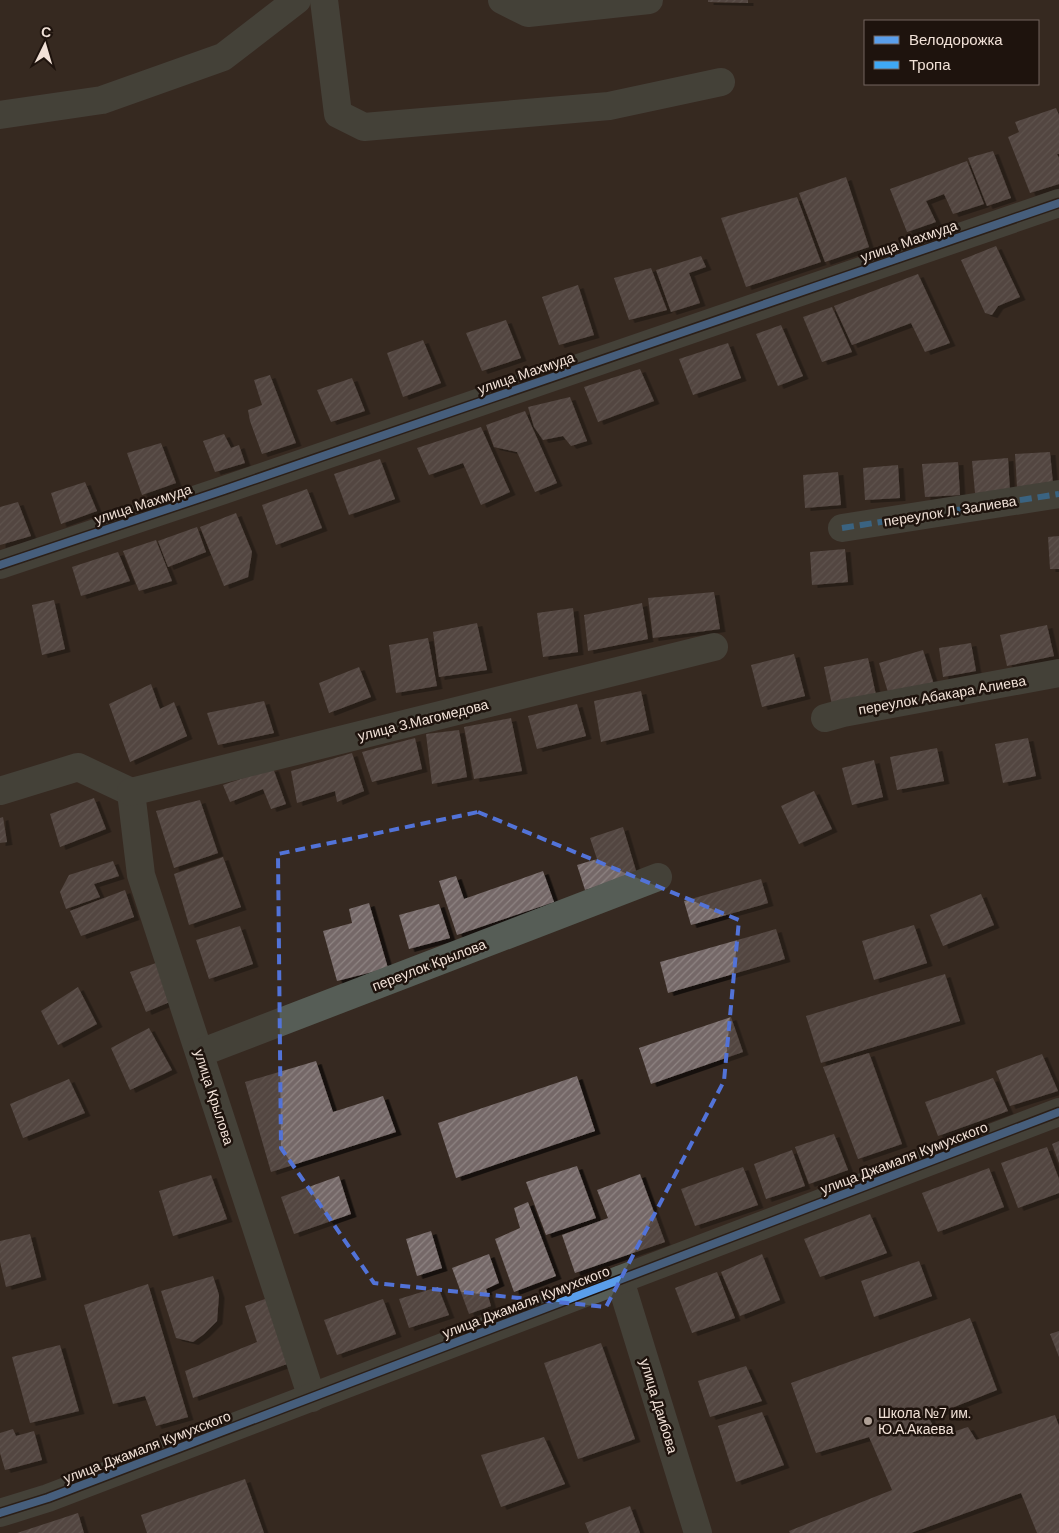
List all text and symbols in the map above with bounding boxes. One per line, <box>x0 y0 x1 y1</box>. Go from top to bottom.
north arrow <box>20 20 70 70</box>
legend <box>864 20 1039 85</box>
text: С <box>40 23 52 41</box>
text: Велодорожка <box>909 30 1003 50</box>
text: Тропа <box>909 55 951 75</box>
street label: улица Махмуда <box>858 216 960 266</box>
street label: улица Махмуда <box>475 348 577 398</box>
street label: улица Махмуда <box>92 480 194 528</box>
street label: переулок Л. Залиева <box>882 492 1018 530</box>
street label: переулок Абакара Алиева <box>857 671 1027 719</box>
street label: улица З.Магомедова <box>356 695 490 745</box>
street label: переулок Крылова <box>369 935 489 995</box>
street label: улица Крылова <box>190 1047 238 1147</box>
street label: улица Джамаля Кумухского <box>818 1118 991 1198</box>
street label: улица Джамаля Кумухского <box>440 1262 613 1342</box>
street label: улица Даибова <box>636 1356 682 1456</box>
place label: Школа №7 им. Ю.А.Акаева <box>878 1404 971 1438</box>
street label: улица Джамаля Кумухского <box>61 1407 234 1487</box>
marker: Школа №7 им. Ю.А.Акаева <box>862 1415 874 1427</box>

